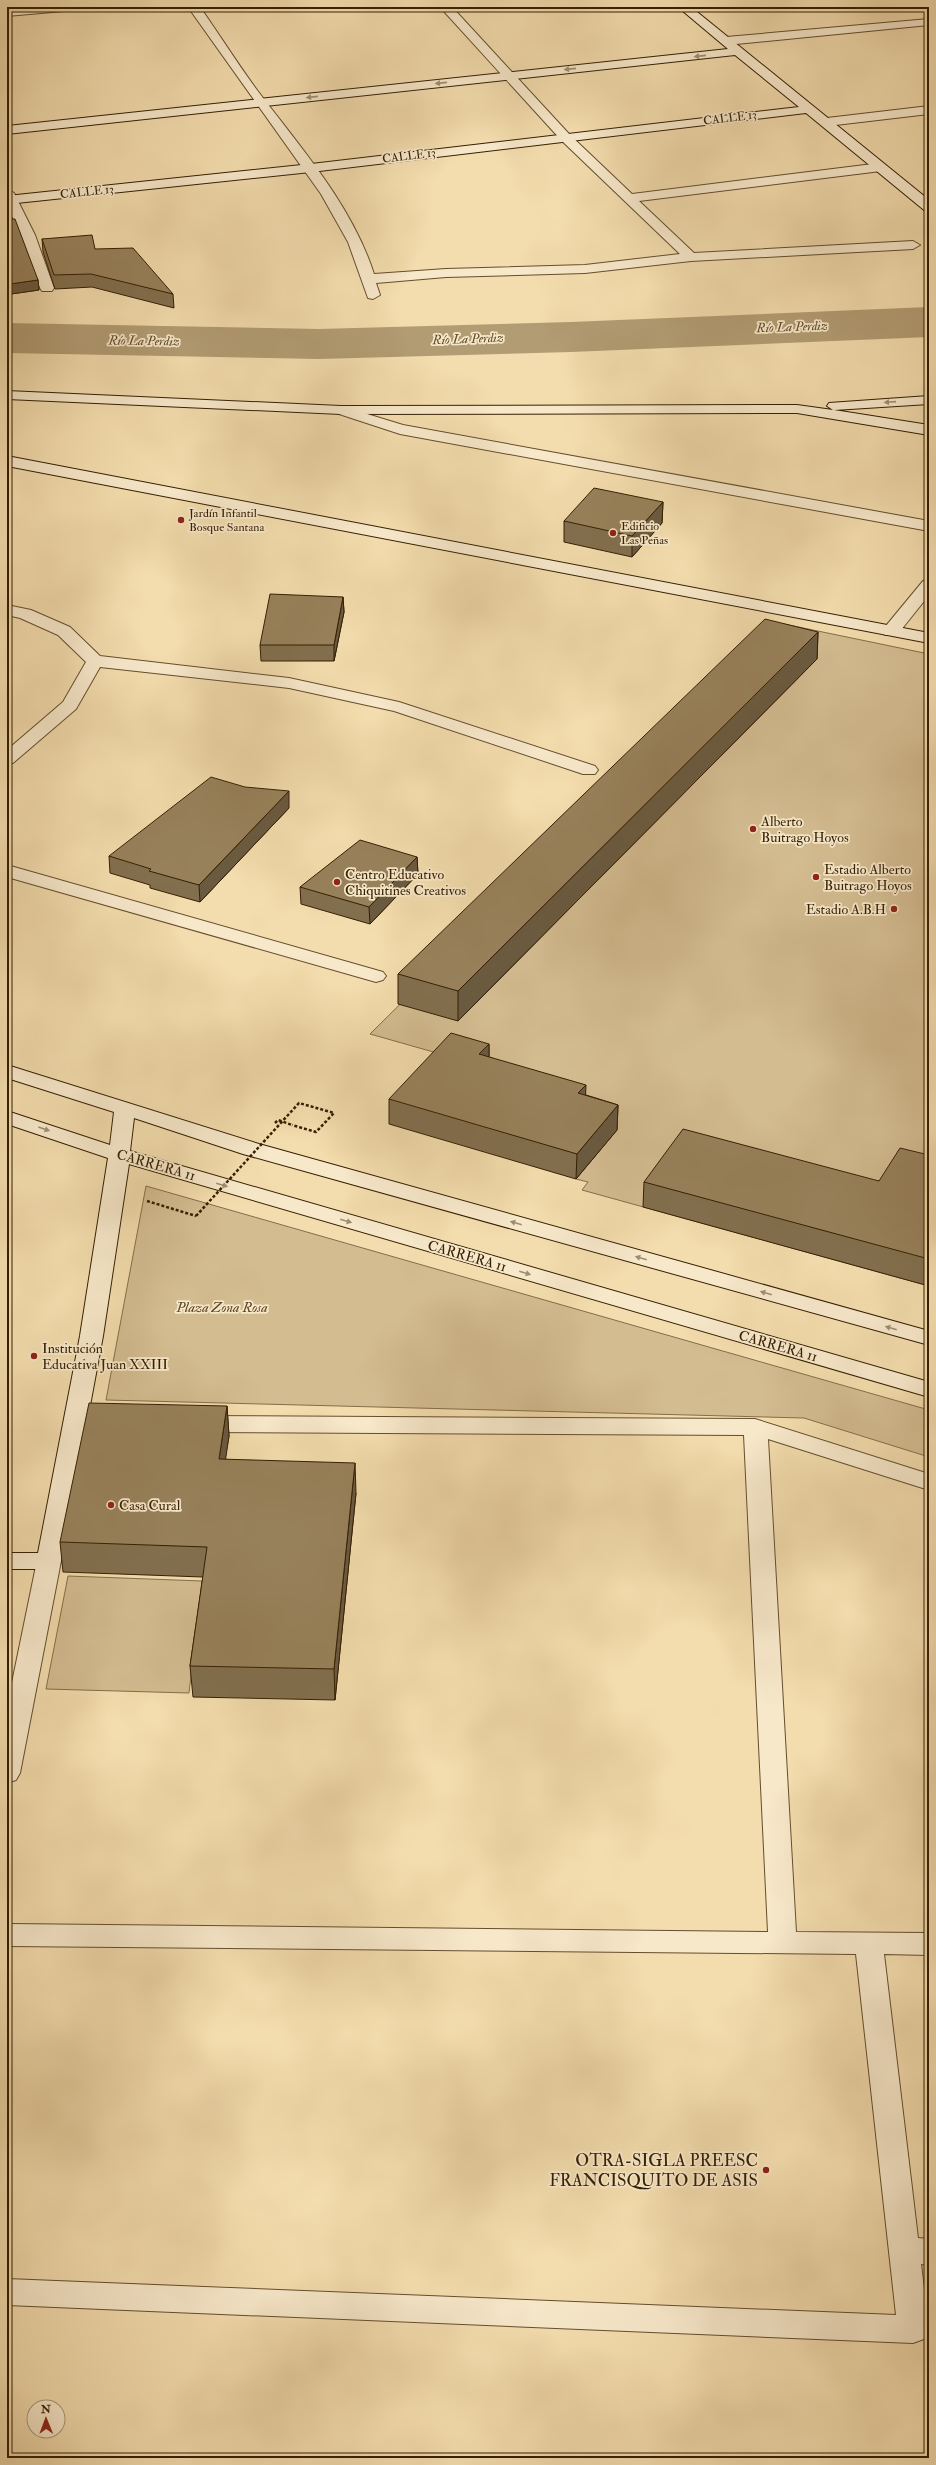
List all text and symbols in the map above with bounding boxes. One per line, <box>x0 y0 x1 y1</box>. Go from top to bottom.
one-way arrow <box>694 52 706 59</box>
one-way arrow <box>564 66 576 72</box>
one-way arrow <box>435 80 447 86</box>
one-way arrow <box>306 94 318 101</box>
street label: CALLE 13 <box>702 107 758 129</box>
street label: CALLE 13 <box>381 145 437 167</box>
street label: CALLE 13 <box>59 182 115 202</box>
water label: Río La Perdiz <box>755 318 828 336</box>
water label: Río La Perdiz <box>431 330 504 348</box>
water label: Río La Perdiz <box>107 332 180 350</box>
one-way arrow <box>884 399 896 406</box>
place label: Jardín Infantil Bosque Santana <box>188 506 266 535</box>
marker: Jardín Infantil Bosque Santana <box>176 515 186 525</box>
place label: Edificio Las Peñas <box>621 519 668 548</box>
marker: Edificio Las Peñas <box>608 528 618 538</box>
place label: Alberto Buitrago Hoyos <box>760 813 849 847</box>
marker: Alberto Buitrago Hoyos <box>748 824 758 834</box>
place label: Estadio Alberto Buitrago Hoyos <box>824 861 912 895</box>
place label: Centro Educativo Chiquitines Creativos <box>345 866 466 899</box>
marker: Estadio Alberto Buitrago Hoyos <box>811 872 821 882</box>
marker: Centro Educativo Chiquitines Creativos <box>332 877 342 887</box>
place label: Estadio A.B.H <box>806 901 886 918</box>
marker: Estadio A.B.H <box>889 904 899 914</box>
one-way arrow <box>38 1127 50 1133</box>
street label: CARRERA 11 <box>115 1146 197 1184</box>
one-way arrow <box>215 1182 228 1188</box>
one-way arrow <box>341 1218 353 1224</box>
one-way arrow <box>510 1220 522 1226</box>
street label: CARRERA 11 <box>426 1237 508 1275</box>
one-way arrow <box>635 1255 647 1261</box>
one-way arrow <box>519 1270 531 1276</box>
one-way arrow <box>760 1290 772 1296</box>
park label: Plaza Zona Rosa <box>175 1299 268 1316</box>
one-way arrow <box>885 1325 897 1331</box>
street label: CARRERA 11 <box>737 1327 819 1365</box>
place label: Institución Educativa Juan XXIII <box>42 1340 168 1373</box>
marker: Institución Educativa Juan XXIII <box>29 1351 39 1361</box>
place label: Casa Cural <box>119 1497 181 1514</box>
marker: Casa Cural <box>106 1500 116 1510</box>
place label: OTRA-SIGLA PREESC FRANCISQUITO DE ASIS <box>549 2150 758 2191</box>
marker: OTRA-SIGLA PREESC FRANCISQUITO DE ASIS <box>761 2165 771 2175</box>
north arrow <box>26 2399 66 2439</box>
text: N <box>40 2403 52 2416</box>

